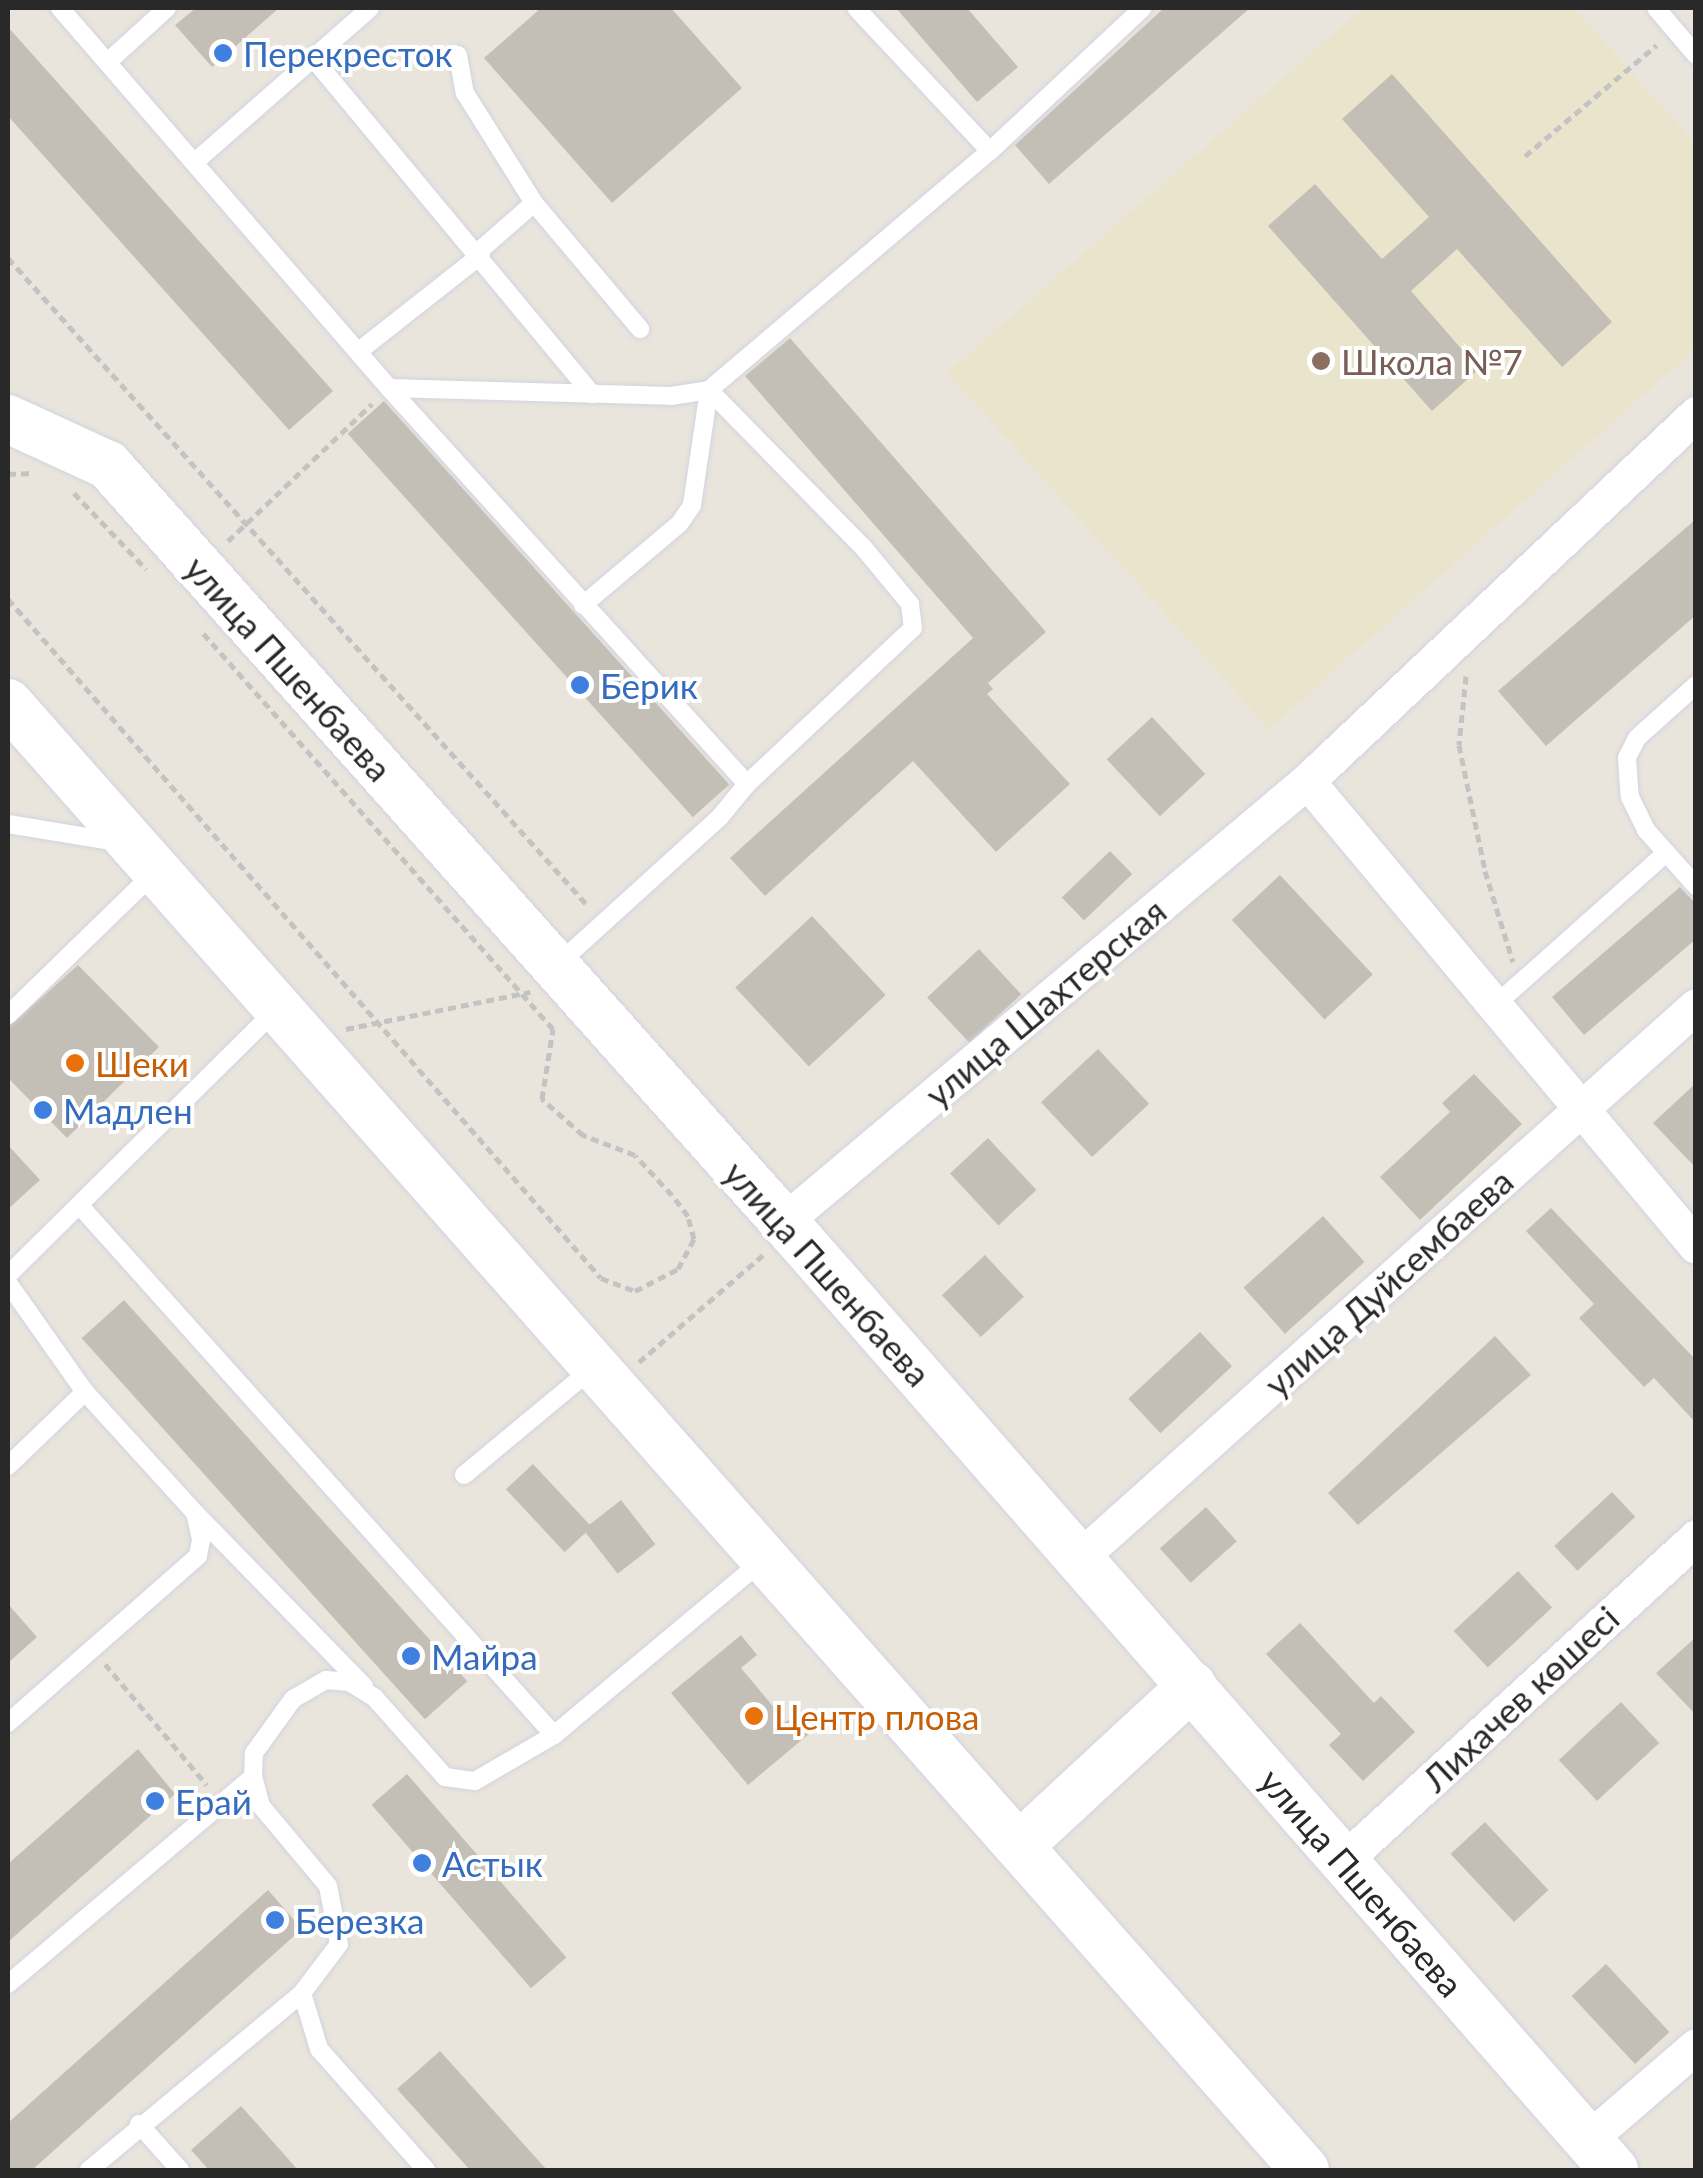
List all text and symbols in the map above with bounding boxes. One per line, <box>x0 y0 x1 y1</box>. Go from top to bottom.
place label: Перекресток <box>243 32 453 74</box>
marker: Перекресток <box>212 42 234 64</box>
place label: Школа №7 <box>1341 340 1523 382</box>
marker: Школа №7 <box>1310 350 1332 372</box>
street label: улица Пшенбаева <box>177 547 401 789</box>
place label: Берик <box>600 664 698 706</box>
marker: Берик <box>569 674 591 696</box>
street label: улица Шахтерская <box>916 889 1174 1115</box>
place label: Шеки <box>95 1042 189 1084</box>
marker: Шеки <box>64 1052 86 1074</box>
place label: Мадлен <box>63 1089 193 1131</box>
marker: Мадлен <box>32 1099 54 1121</box>
street label: улица Пшенбаева <box>716 1152 940 1394</box>
street label: улица Дуйсембаева <box>1255 1160 1521 1404</box>
street label: Лихачев көшесі <box>1413 1597 1627 1799</box>
place label: Майра <box>431 1635 538 1677</box>
marker: Майра <box>400 1645 422 1667</box>
place label: Центр плова <box>774 1695 979 1737</box>
marker: Центр плова <box>743 1705 765 1727</box>
street label: улица Пшенбаева <box>1252 1759 1472 2005</box>
place label: Ерай <box>175 1780 252 1822</box>
marker: Ерай <box>144 1790 166 1812</box>
place label: Астык <box>442 1842 543 1884</box>
marker: Астык <box>411 1852 433 1874</box>
place label: Березка <box>295 1899 424 1941</box>
marker: Березка <box>264 1909 286 1931</box>

